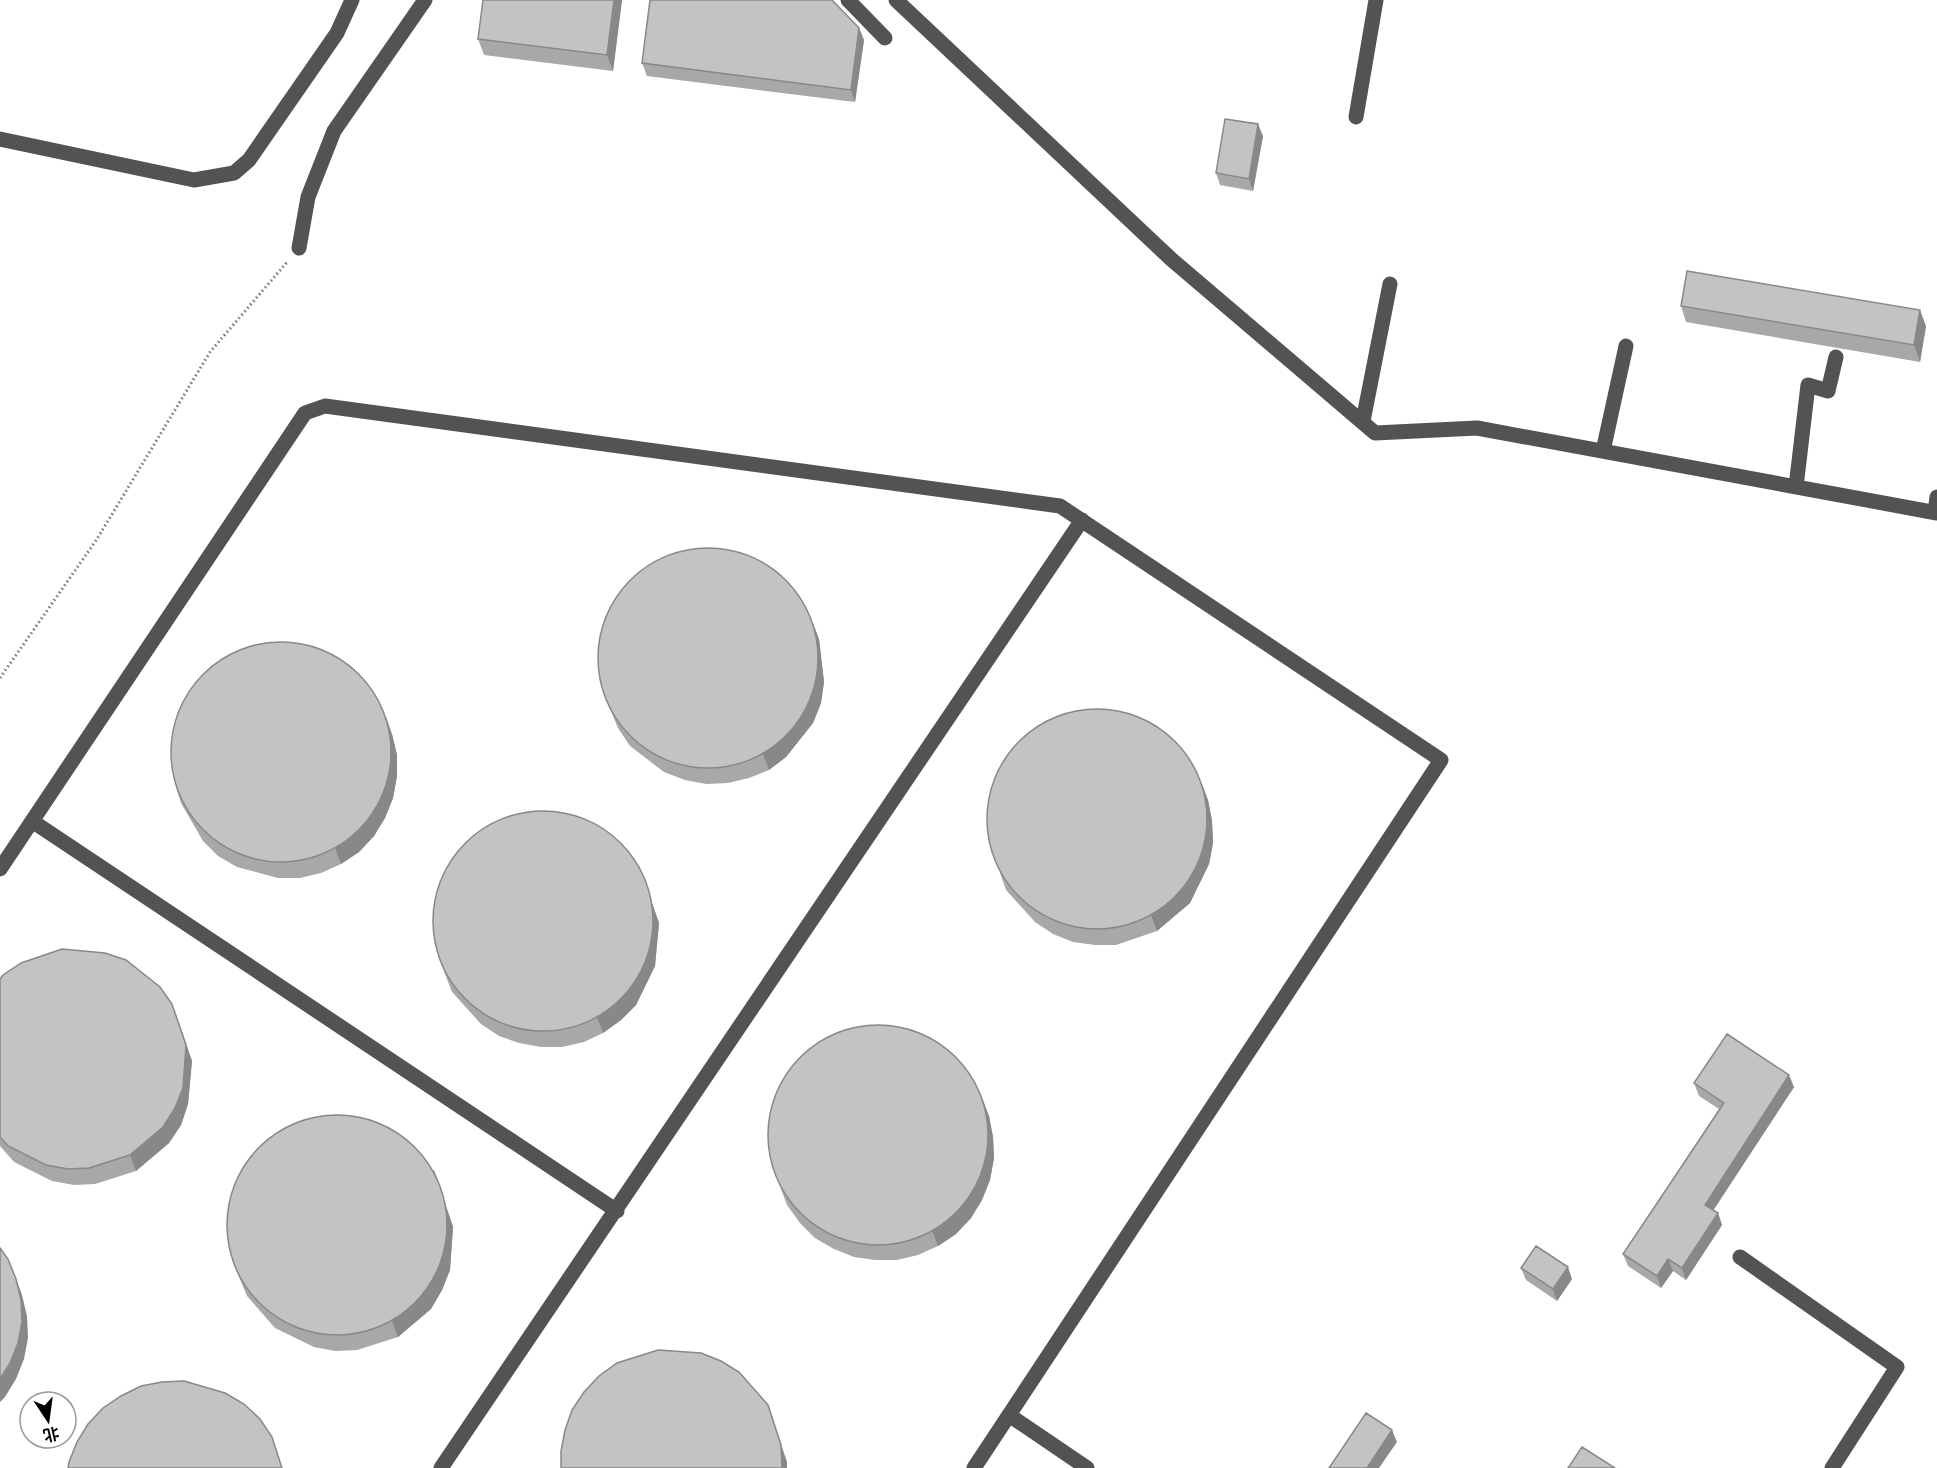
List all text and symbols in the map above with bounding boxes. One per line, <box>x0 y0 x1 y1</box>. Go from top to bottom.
north arrow <box>18 1390 78 1450</box>
text: 北 <box>42 1424 61 1446</box>

